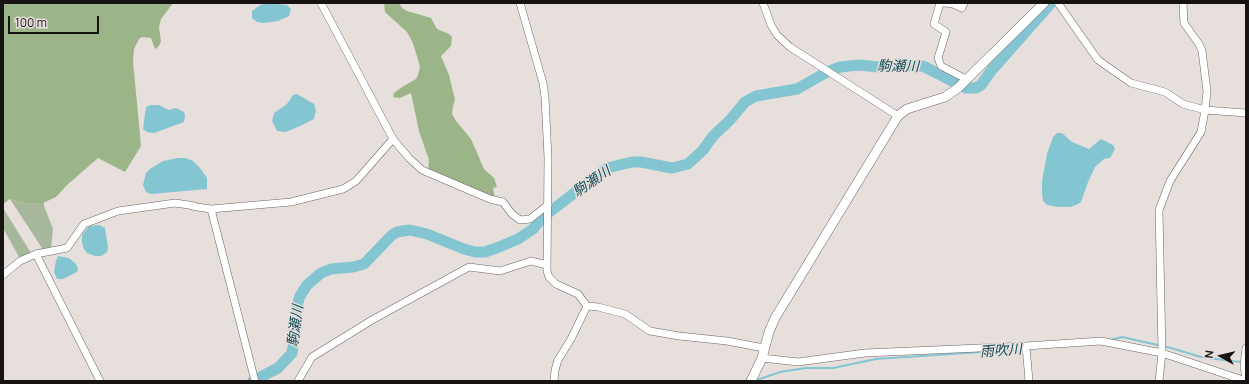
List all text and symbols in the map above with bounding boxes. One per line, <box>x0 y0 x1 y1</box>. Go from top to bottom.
scale bar <box>10 8 101 34</box>
text: 100 m <box>15 14 47 31</box>
water label: 駒瀬川 <box>877 58 919 76</box>
water label: 駒瀬川 <box>570 163 614 201</box>
water label: 駒瀬川 <box>285 304 307 348</box>
north arrow <box>1201 336 1241 376</box>
water label: 雨吹川 <box>979 341 1023 361</box>
text: N <box>1201 349 1217 359</box>

